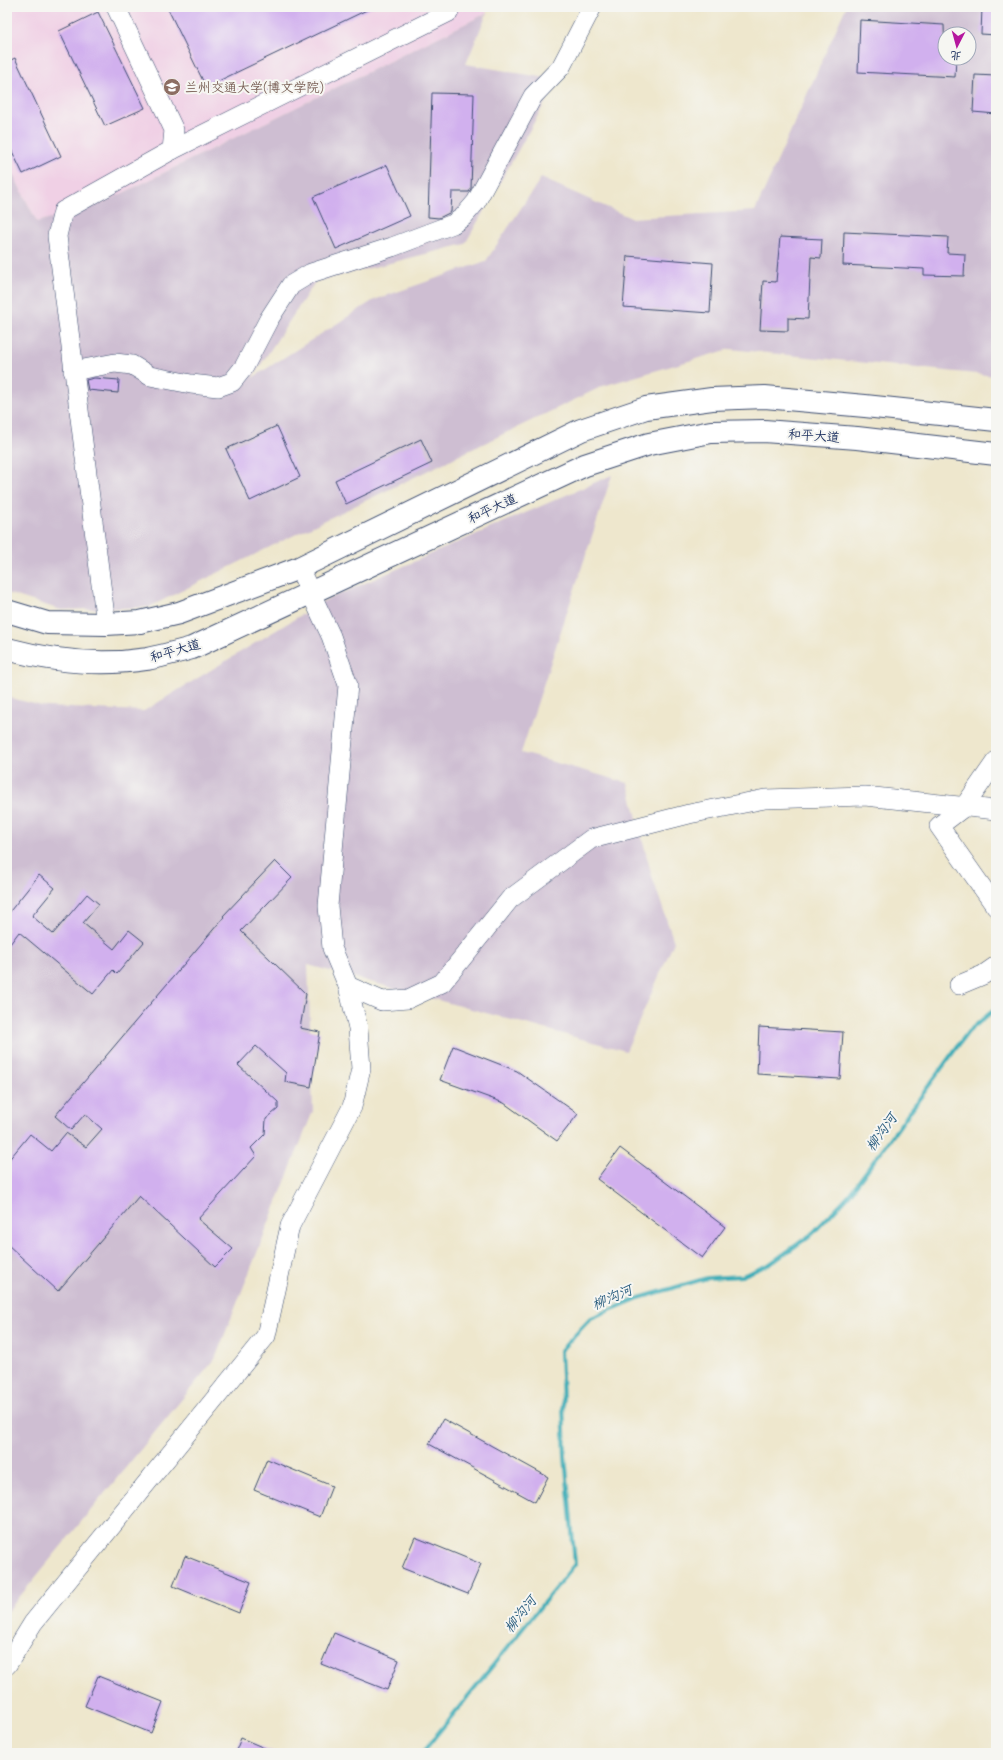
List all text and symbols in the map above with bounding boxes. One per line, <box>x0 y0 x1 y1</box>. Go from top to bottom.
north arrow <box>937 26 977 66</box>
text: 北 <box>950 48 962 62</box>
school or university icon: 兰州交通大学(博文学院) <box>162 77 182 97</box>
place label: 兰州交通大学(博文学院) <box>185 80 324 95</box>
street label: 和平大道 <box>787 426 840 445</box>
street label: 和平大道 <box>465 491 519 526</box>
street label: 和平大道 <box>148 636 202 665</box>
water label: 柳沟河 <box>862 1109 902 1154</box>
water label: 柳沟河 <box>590 1281 637 1313</box>
water label: 柳沟河 <box>501 1591 541 1636</box>

